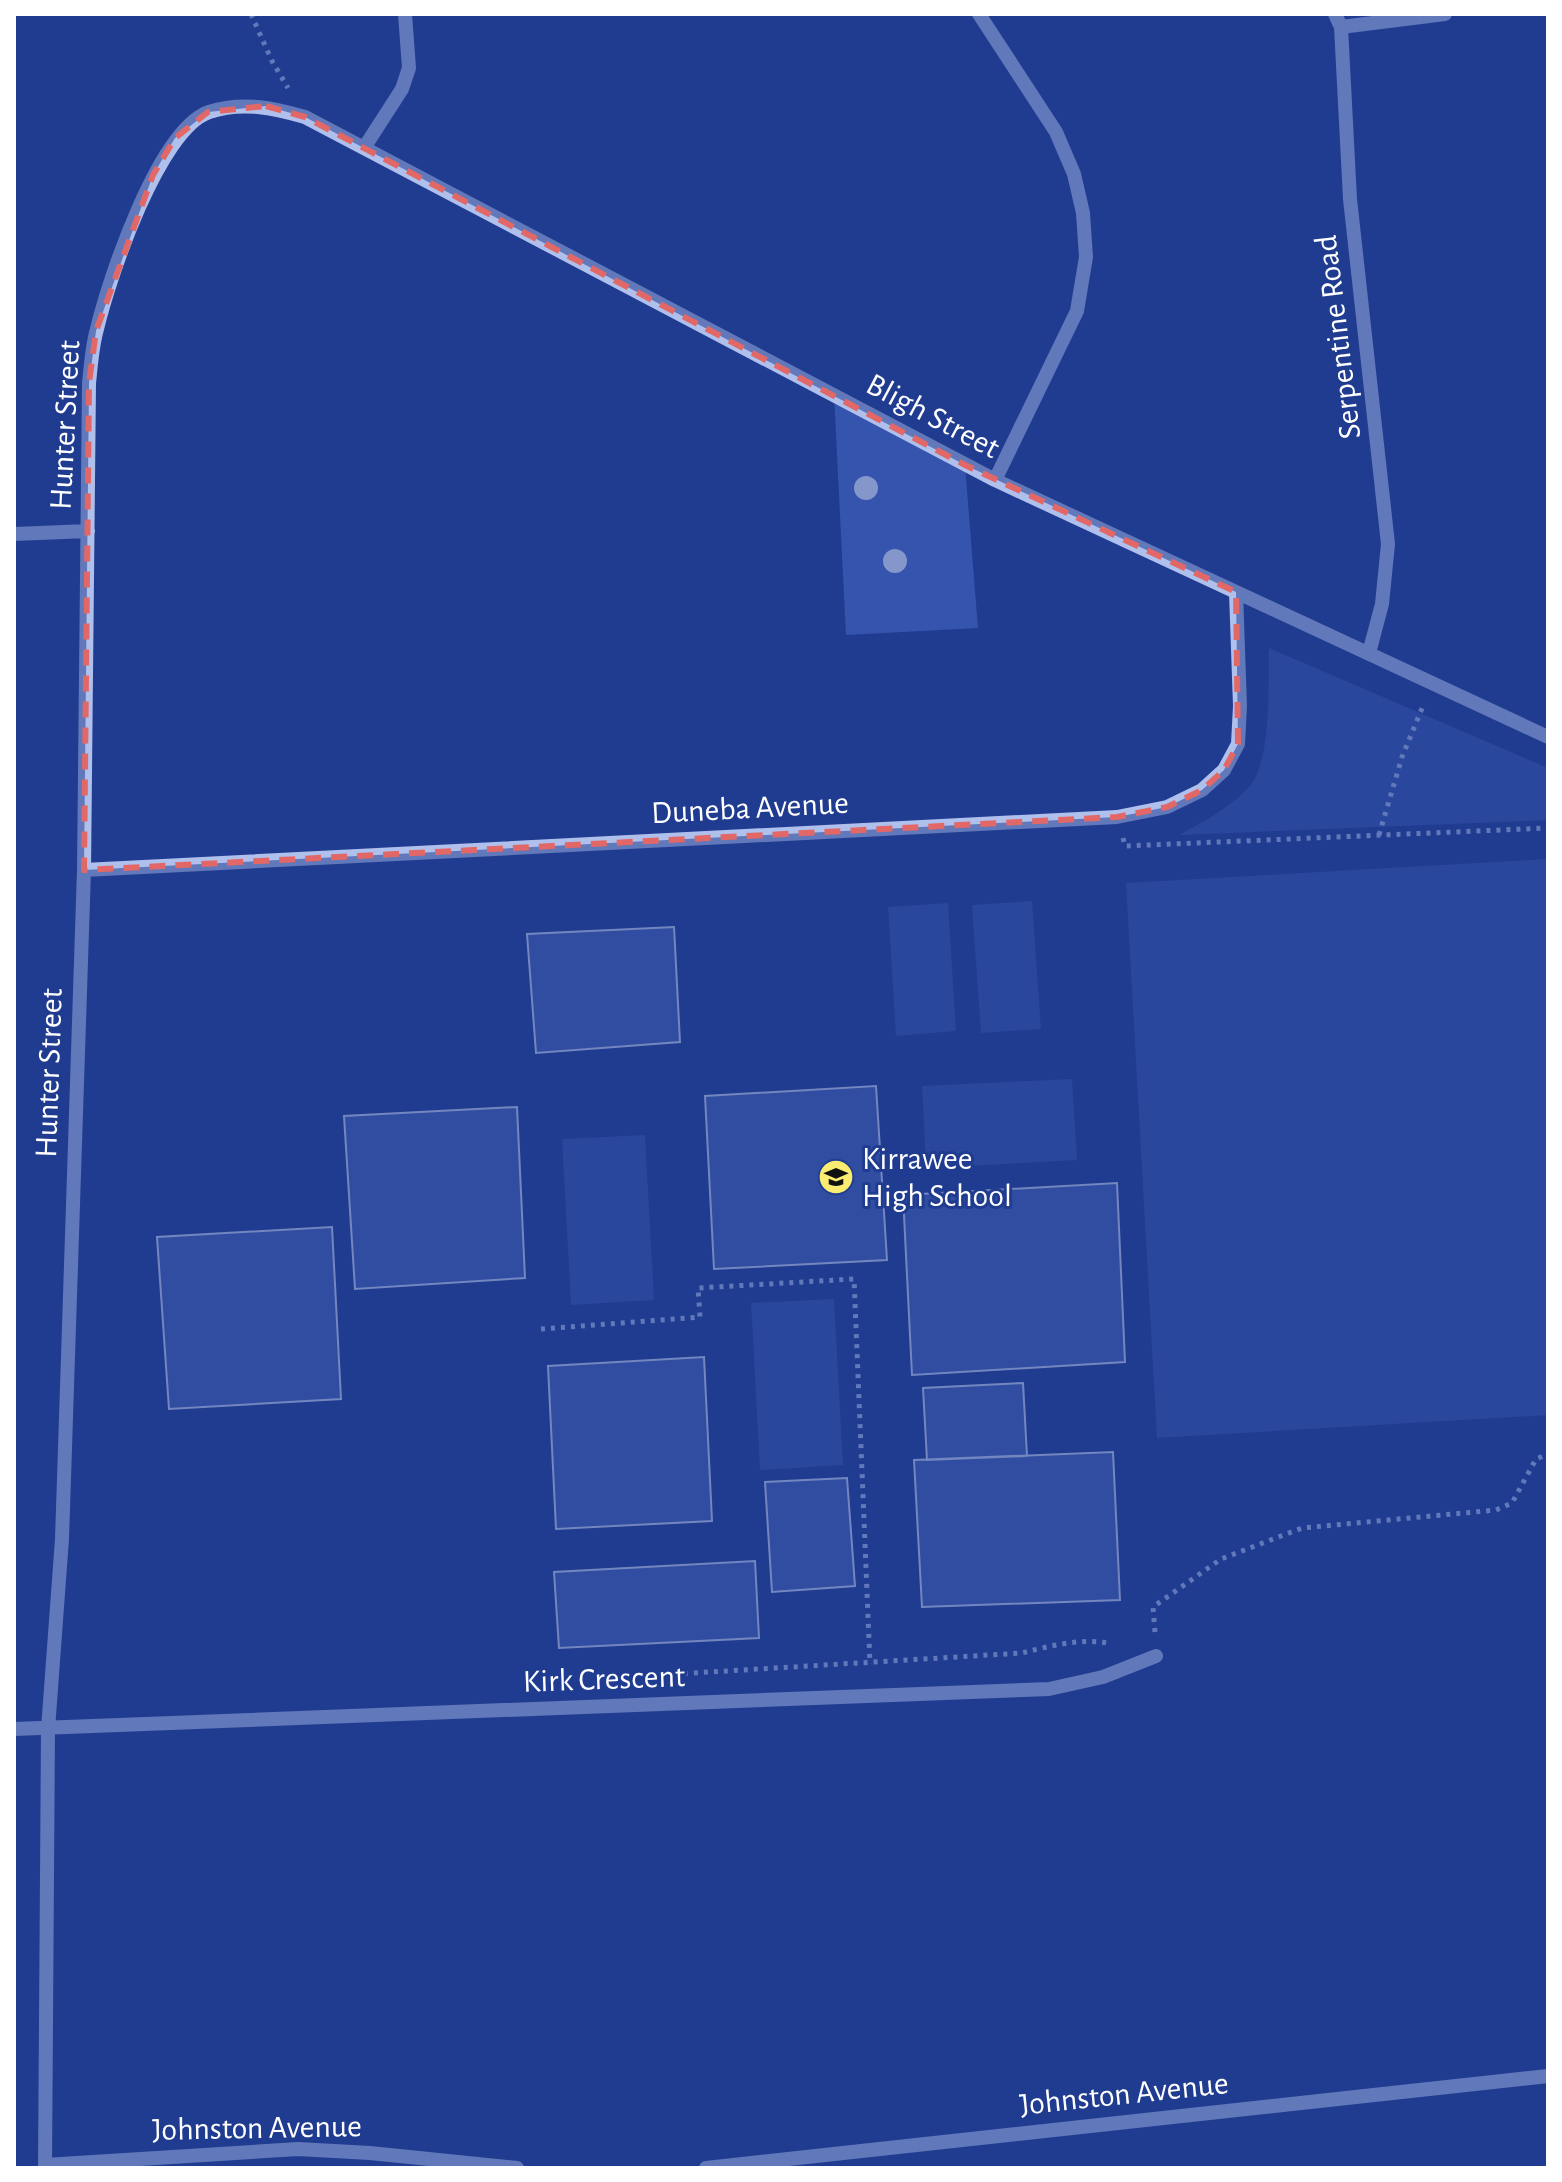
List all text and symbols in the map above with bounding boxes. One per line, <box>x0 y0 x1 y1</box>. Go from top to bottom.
street label: Serpentine Road <box>1310 233 1366 441</box>
street label: Hunter Street <box>45 340 85 510</box>
street label: Bligh Street <box>861 368 1005 464</box>
street label: Duneba Avenue <box>650 787 850 829</box>
street label: Hunter Street <box>30 988 68 1158</box>
place label: Kirrawee High School <box>862 1143 1012 1212</box>
school or university icon: Kirrawee High School <box>817 1158 855 1196</box>
street label: Kirk Crescent <box>522 1660 686 1698</box>
street label: Johnston Avenue <box>1018 2067 1230 2121</box>
street label: Johnston Avenue <box>152 2110 362 2146</box>

